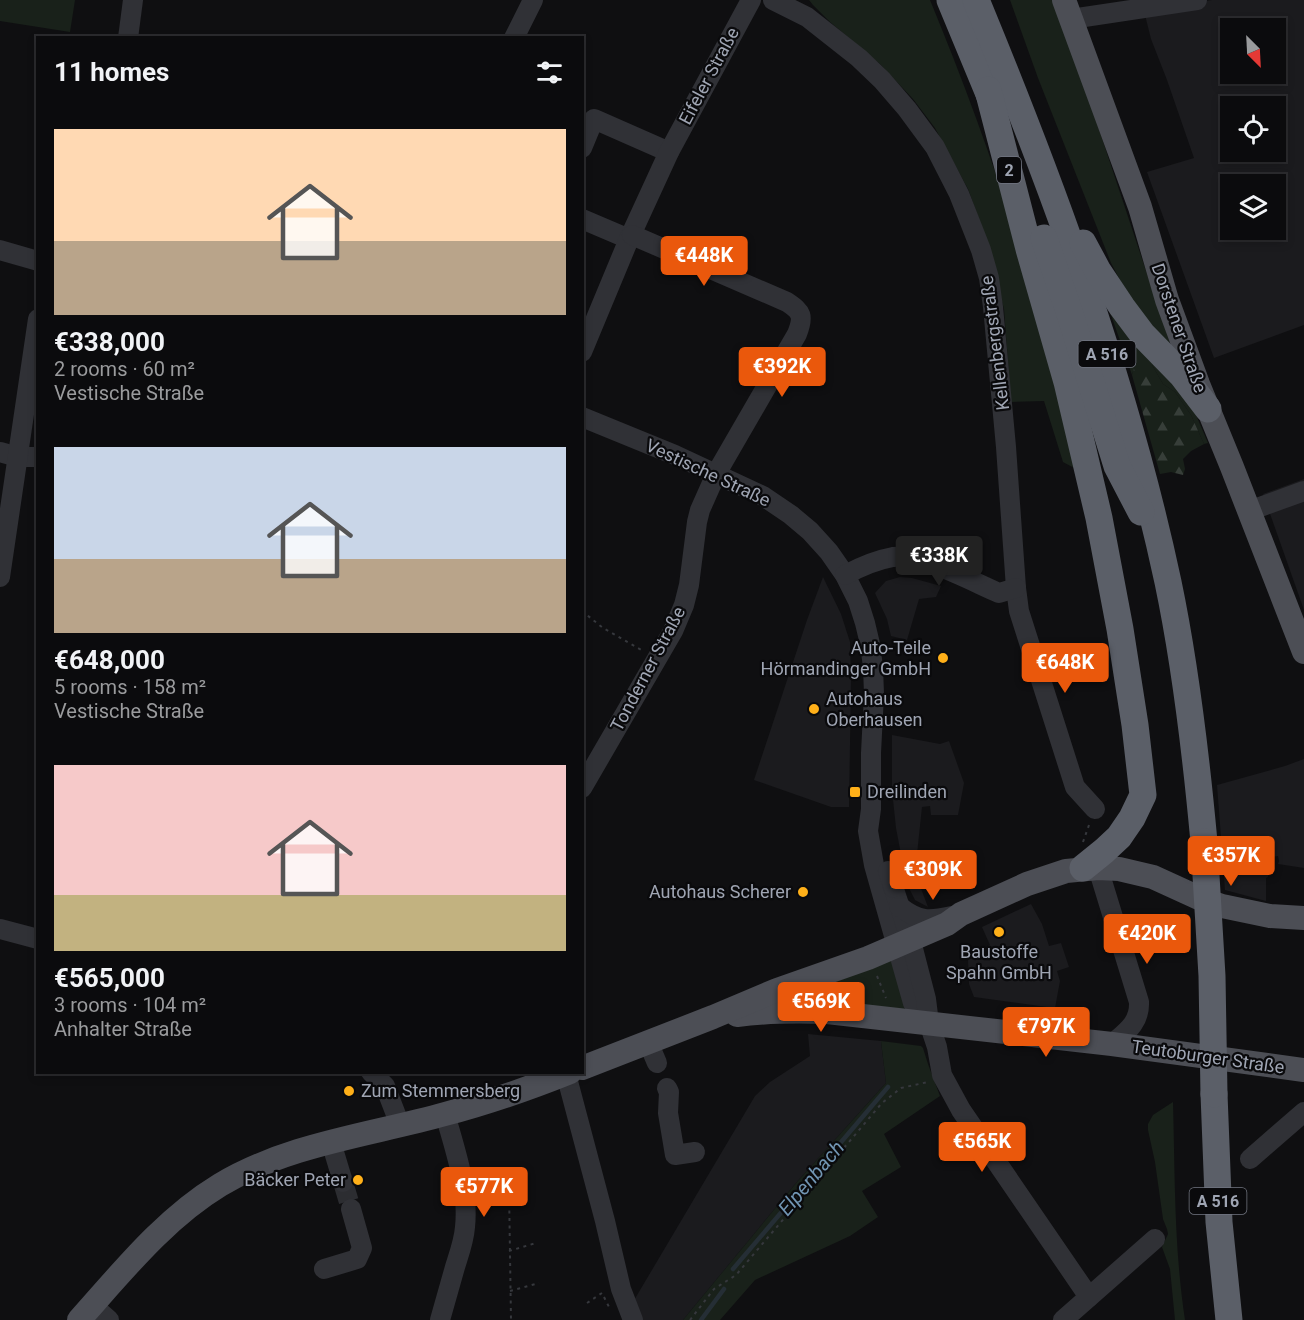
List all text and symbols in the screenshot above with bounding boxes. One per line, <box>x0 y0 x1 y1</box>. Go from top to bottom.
north arrow <box>1220 18 1286 84</box>
map controls <box>1220 18 1286 240</box>
street label: Eifeler Straße <box>674 24 743 128</box>
icon: filters <box>533 56 566 89</box>
text: 11 homes <box>54 57 169 87</box>
button: locate <box>1220 96 1286 162</box>
road number: 2 <box>997 157 1021 183</box>
icon: home <box>256 168 364 276</box>
button: layers <box>1220 174 1286 240</box>
pin: €448K <box>662 236 746 287</box>
text: €448K <box>675 243 733 267</box>
street label: Dorstener Straße <box>1148 260 1211 395</box>
street label: Kellenbergstraße <box>976 275 1013 412</box>
text: €338,000 <box>54 327 165 357</box>
road number: A 516 <box>1078 341 1136 367</box>
pin: €392K <box>740 347 824 398</box>
text: €392K <box>753 354 811 378</box>
text: 2 rooms · 60 m² <box>54 357 195 381</box>
text: Vestische Straße <box>54 381 204 405</box>
street label: Vestische Straße <box>643 434 774 511</box>
icon: home <box>256 486 364 594</box>
pin: €338K <box>897 536 981 587</box>
text: €338K <box>910 543 968 567</box>
street label: Tonderner Straße <box>606 603 689 735</box>
place label: Auto-Teile Hörmandinger GmbH <box>761 637 931 679</box>
pin: €648K <box>1023 643 1107 694</box>
text: €648,000 <box>54 645 165 675</box>
text: €648K <box>1036 650 1094 674</box>
marker: Auto-Teile Hörmandinger GmbH <box>936 651 950 665</box>
text: 5 rooms · 158 m² <box>54 675 206 699</box>
place label: Autohaus Oberhausen <box>826 688 923 730</box>
text: Vestische Straße <box>54 699 204 723</box>
marker: Autohaus Oberhausen <box>807 702 821 716</box>
place label: Dreilinden <box>867 781 947 802</box>
marker: Dreilinden <box>848 785 862 799</box>
icon: home <box>256 804 364 912</box>
pin: €357K <box>1189 836 1273 887</box>
text: €357K <box>1202 843 1260 867</box>
pin: €309K <box>891 850 975 901</box>
text: €309K <box>904 857 962 881</box>
place label: Autohaus Scherer <box>649 881 791 902</box>
marker: Autohaus Scherer <box>796 885 810 899</box>
pin: €420K <box>1105 914 1189 965</box>
text: €420K <box>1118 921 1176 945</box>
marker: Baustoffe Spahn GmbH <box>992 925 1006 939</box>
place label: Baustoffe Spahn GmbH <box>946 941 1052 983</box>
text: €565,000 <box>54 963 165 993</box>
pin: €569K <box>779 982 863 1033</box>
text: €569K <box>792 989 850 1013</box>
text: 3 rooms · 104 m² <box>54 993 206 1017</box>
pin: €797K <box>1004 1007 1088 1058</box>
text: €797K <box>1017 1014 1075 1038</box>
text: Anhalter Straße <box>54 1017 192 1041</box>
street label: Teutoburger Straße <box>1130 1035 1286 1078</box>
place label: Zum Stemmersberg <box>361 1080 520 1101</box>
marker: Zum Stemmersberg <box>342 1084 356 1098</box>
pin: €565K <box>940 1122 1024 1173</box>
text: €565K <box>953 1129 1011 1153</box>
water label: Elpenbach <box>773 1136 849 1220</box>
pin: €577K <box>442 1167 526 1218</box>
place label: Bäcker Peter <box>244 1169 346 1190</box>
marker: Bäcker Peter <box>351 1173 365 1187</box>
text: €577K <box>455 1174 513 1198</box>
road number: A 516 <box>1190 1188 1246 1214</box>

